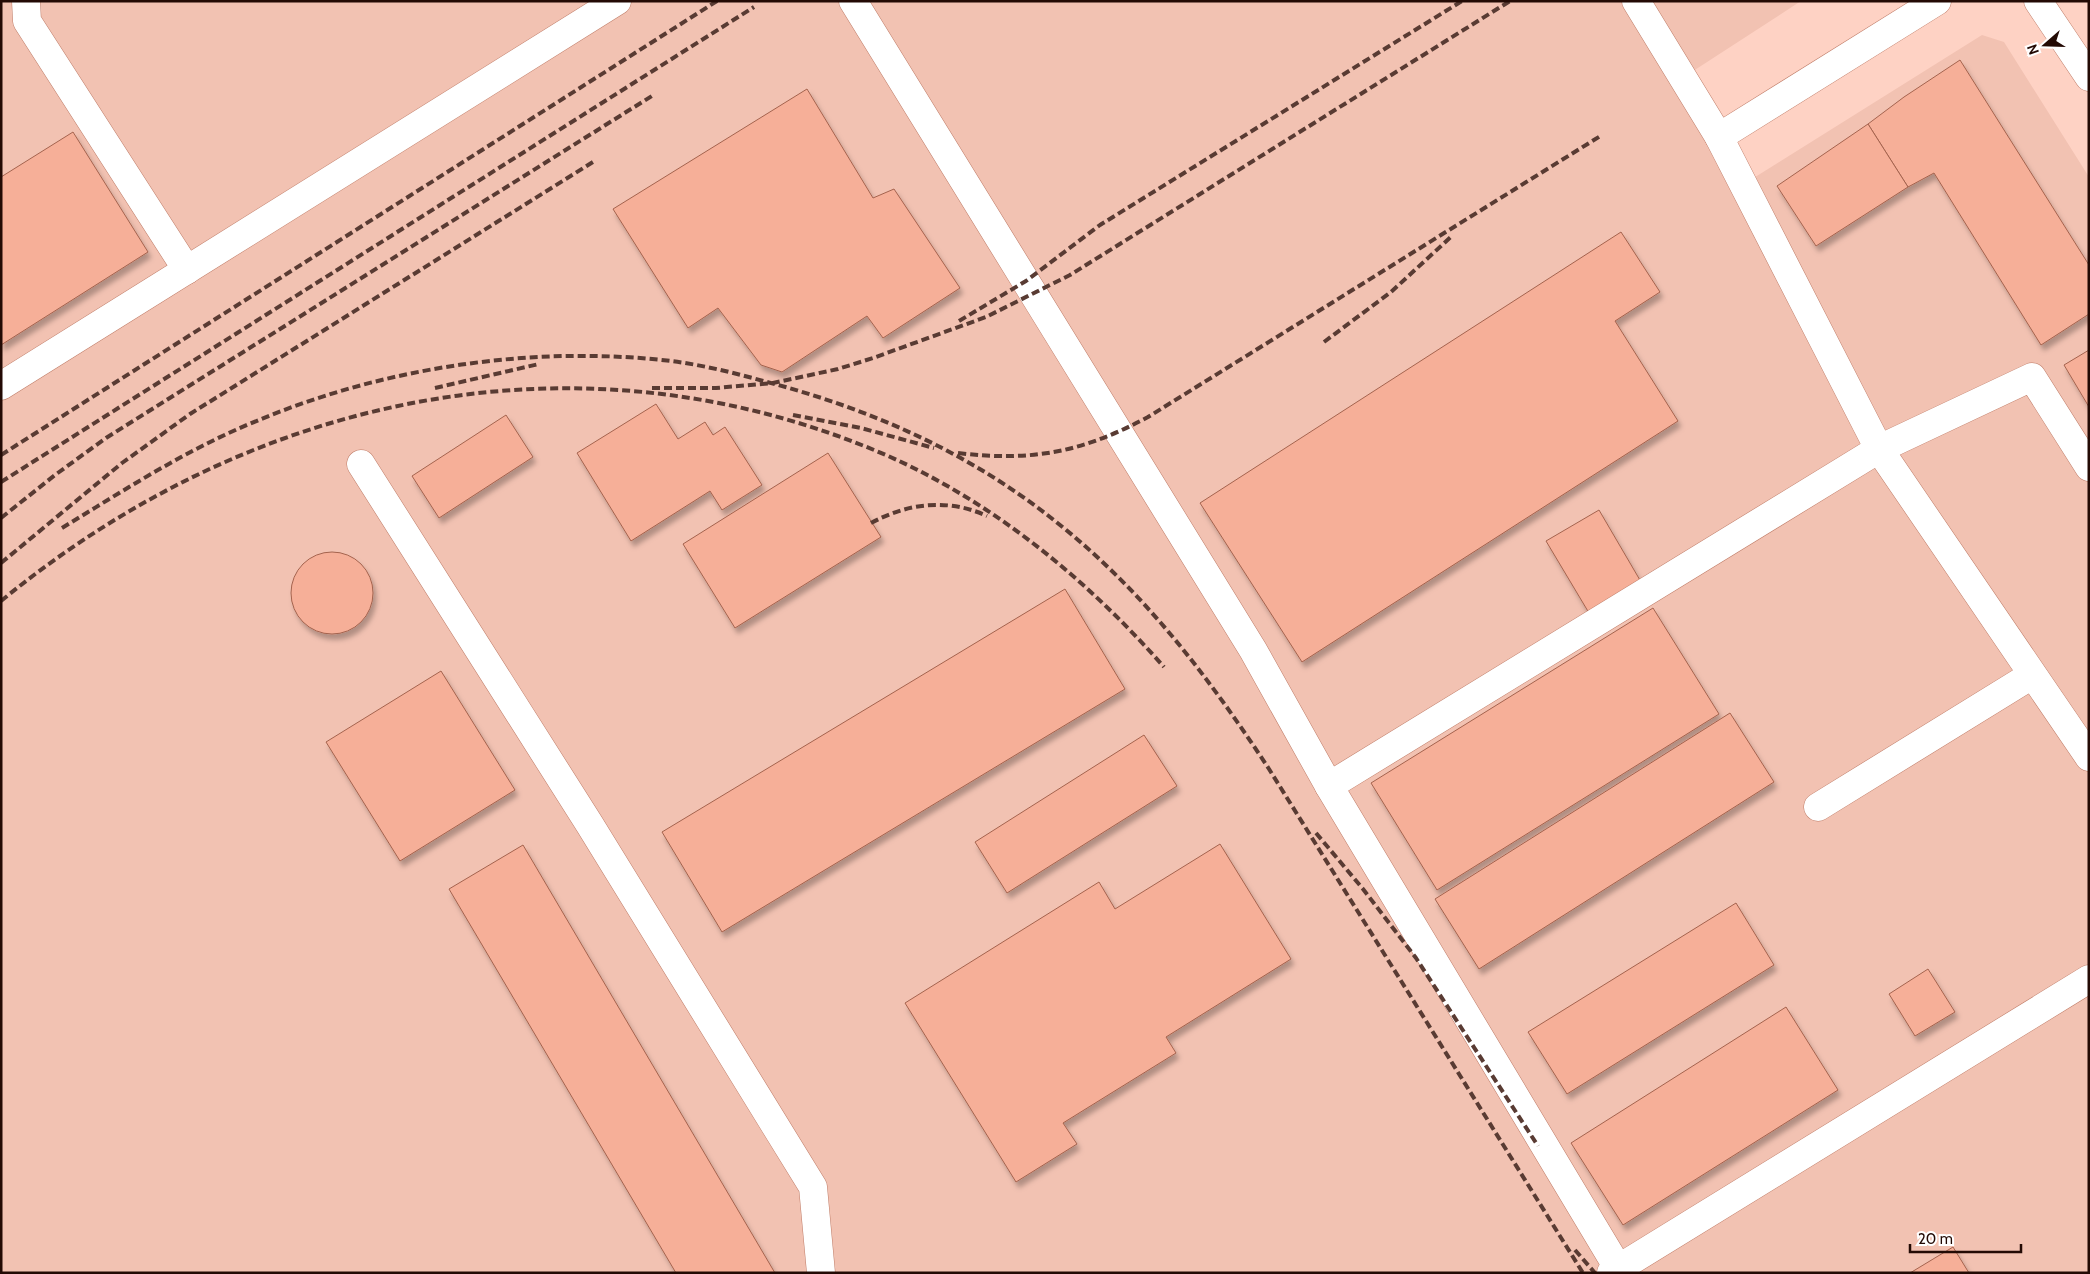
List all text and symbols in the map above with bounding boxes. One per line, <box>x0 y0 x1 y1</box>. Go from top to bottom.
north arrow <box>2020 20 2070 70</box>
text: N <box>2023 42 2043 57</box>
scale bar <box>1910 1222 2021 1254</box>
text: 20 m <box>1918 1230 1953 1248</box>

